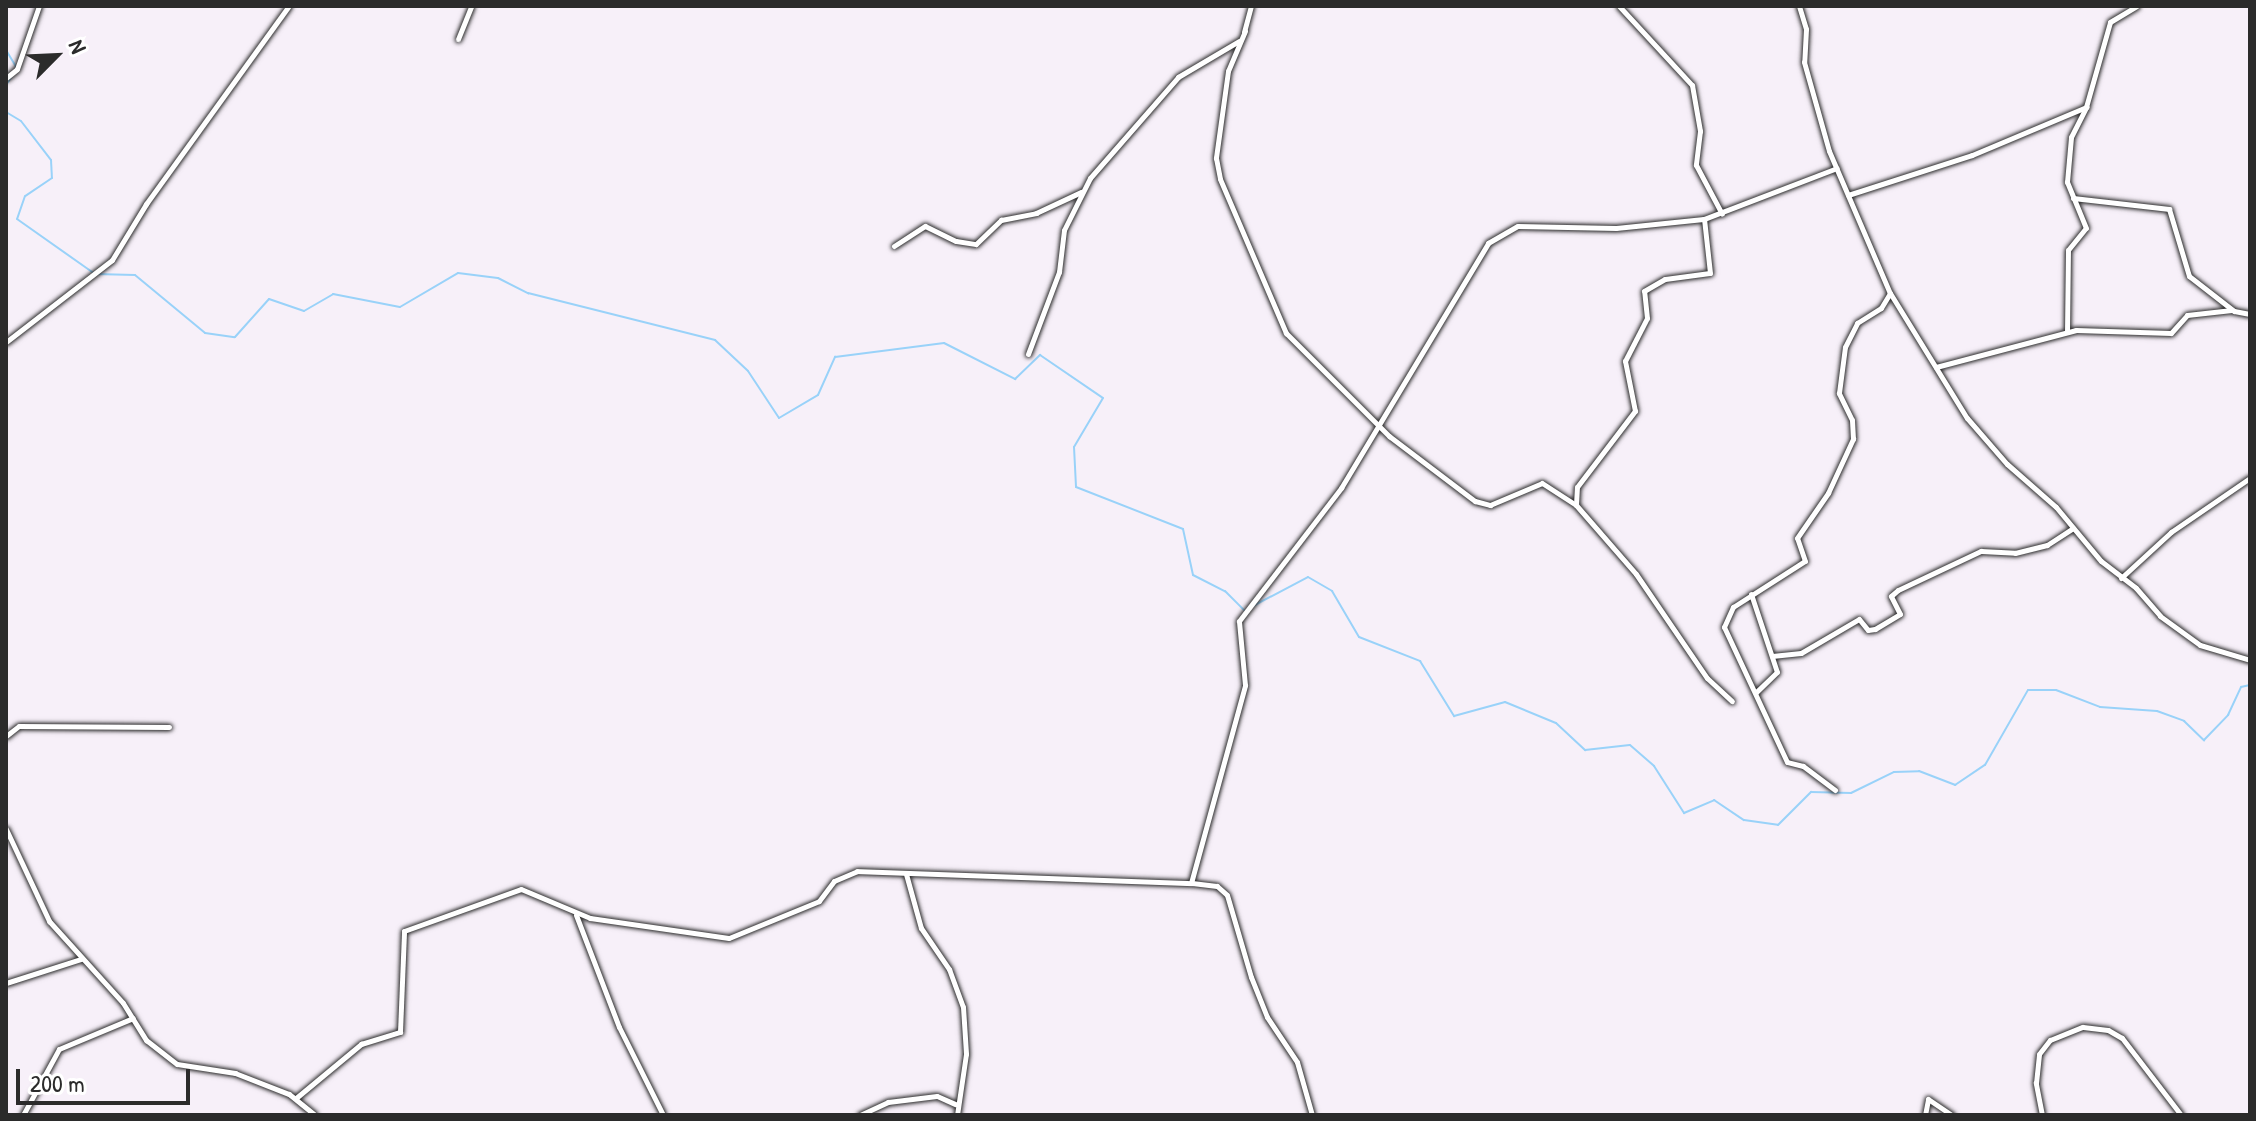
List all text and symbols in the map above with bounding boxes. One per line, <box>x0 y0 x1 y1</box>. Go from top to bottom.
north arrow <box>16 16 96 96</box>
text: N <box>62 35 94 58</box>
scale bar <box>20 1053 194 1103</box>
text: 200 m <box>30 1067 85 1099</box>

